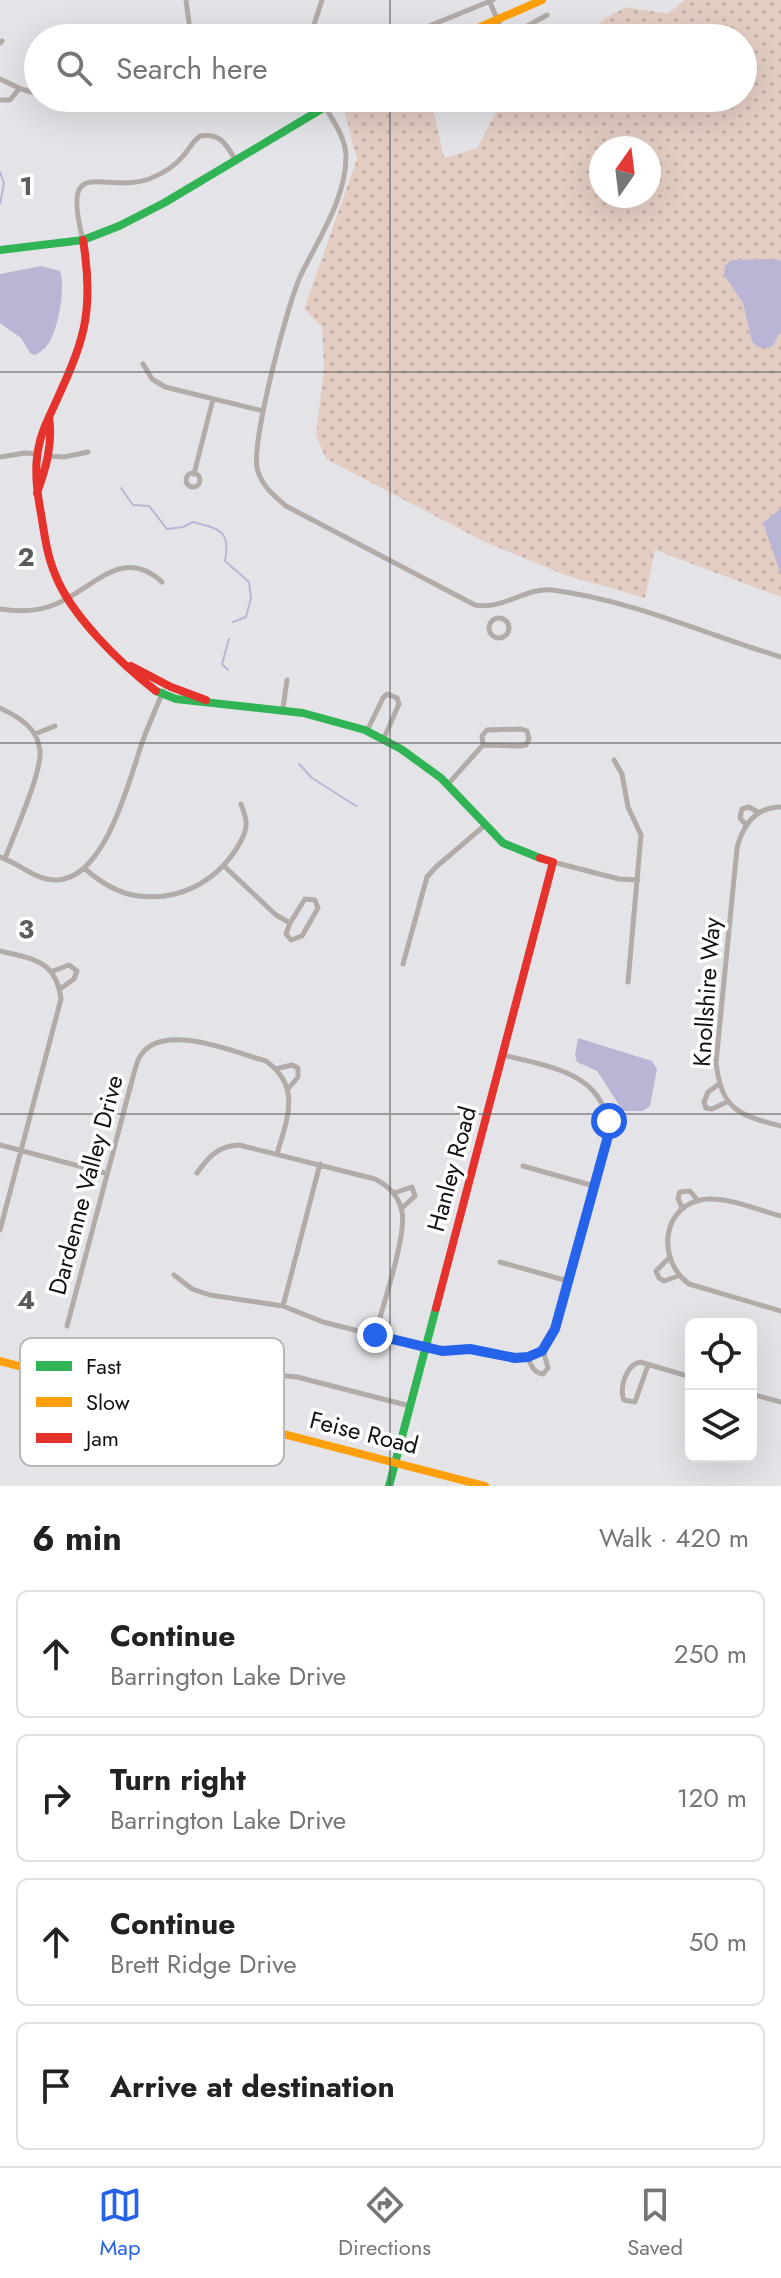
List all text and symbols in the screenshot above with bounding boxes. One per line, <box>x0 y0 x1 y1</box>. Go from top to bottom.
search box <box>24 24 757 112</box>
icon: search <box>52 46 96 90</box>
text: Search here <box>116 47 268 90</box>
north arrow <box>589 136 661 208</box>
text: 1 <box>19 167 33 205</box>
text: 2 <box>17 538 35 576</box>
text: 3 <box>18 910 34 948</box>
street label: Knollshire Way <box>684 916 729 1068</box>
street label: Dardenne Valley Drive <box>39 1071 132 1299</box>
street label: Hanley Road <box>418 1102 485 1235</box>
route start <box>591 1103 627 1139</box>
text: 4 <box>17 1281 35 1319</box>
route end <box>357 1317 393 1353</box>
map controls <box>685 1318 757 1462</box>
button: locate <box>685 1318 757 1390</box>
legend <box>20 1338 284 1466</box>
text: Fast <box>86 1350 122 1382</box>
text: Slow <box>86 1386 130 1418</box>
button: layers <box>685 1390 757 1462</box>
street label: Feise Road <box>306 1402 422 1463</box>
text: Jam <box>83 1422 119 1454</box>
text: 6 min <box>32 1514 122 1563</box>
text: Walk · 420 m <box>599 1519 749 1557</box>
text: Continue <box>110 1614 236 1657</box>
icon: ahead <box>34 1632 78 1676</box>
text: 250 m <box>674 1635 747 1673</box>
text: Barrington Lake Drive <box>110 1657 346 1695</box>
text: Turn right <box>110 1758 246 1801</box>
icon: right <box>34 1776 78 1820</box>
text: 120 m <box>677 1779 747 1817</box>
text: Barrington Lake Drive <box>110 1801 346 1839</box>
text: Continue <box>110 1902 236 1945</box>
icon: ahead <box>34 1920 78 1964</box>
text: 50 m <box>689 1923 747 1961</box>
text: Brett Ridge Drive <box>110 1945 297 1983</box>
icon: arrive <box>34 2064 78 2108</box>
text: Arrive at destination <box>110 2065 395 2108</box>
tab: Map <box>98 2183 142 2263</box>
tab: Directions <box>338 2183 431 2263</box>
tab: Saved <box>627 2183 683 2263</box>

